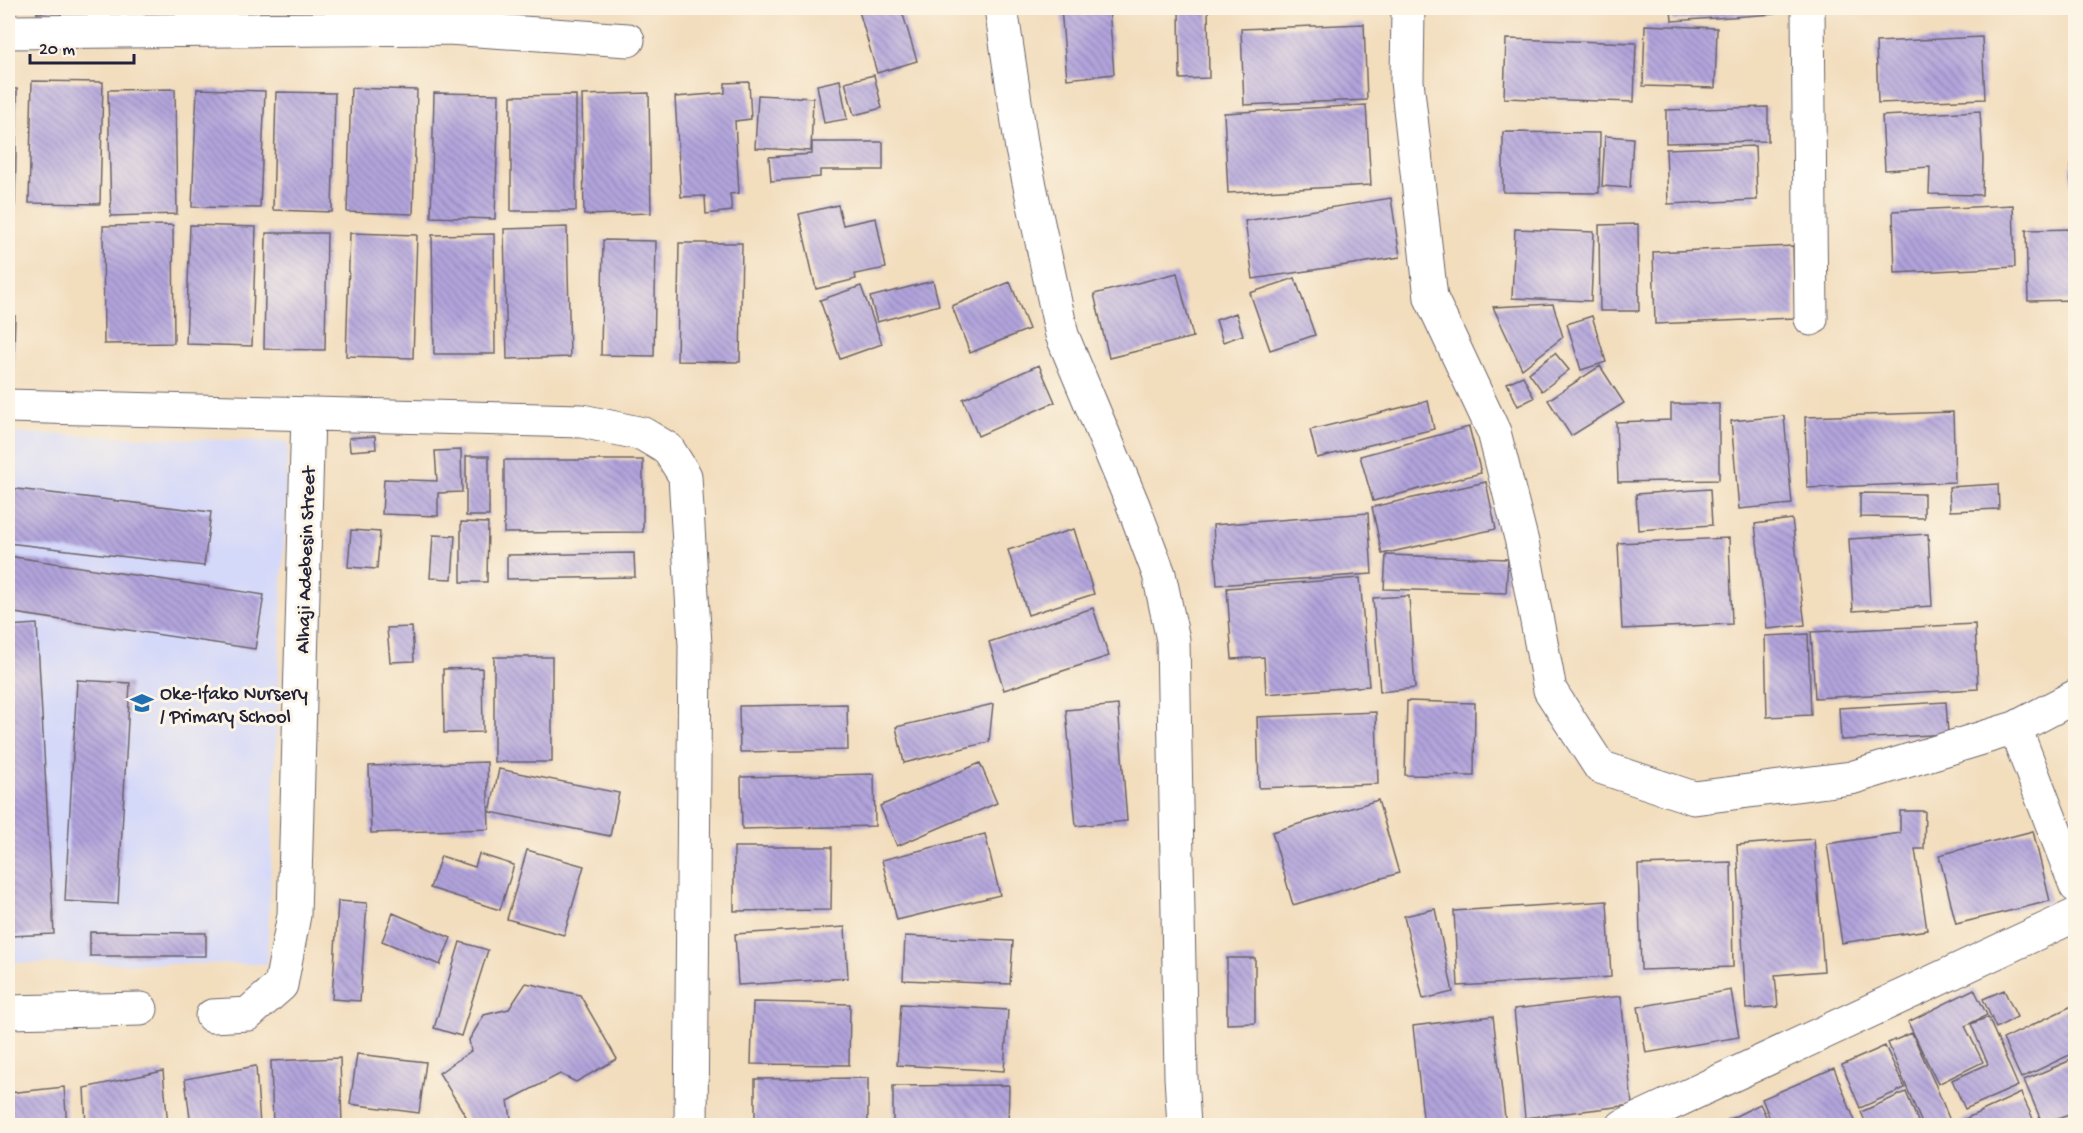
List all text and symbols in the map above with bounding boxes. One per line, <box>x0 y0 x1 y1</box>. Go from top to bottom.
scale bar <box>30 27 134 65</box>
text: 20 m <box>39 40 75 61</box>
street label: Alhaji Adebesin Street <box>293 464 322 654</box>
place label: Oke-Ifako Nursery / Primary School <box>160 684 308 730</box>
school or university icon: Oke-Ifako Nursery / Primary School <box>129 690 155 716</box>

